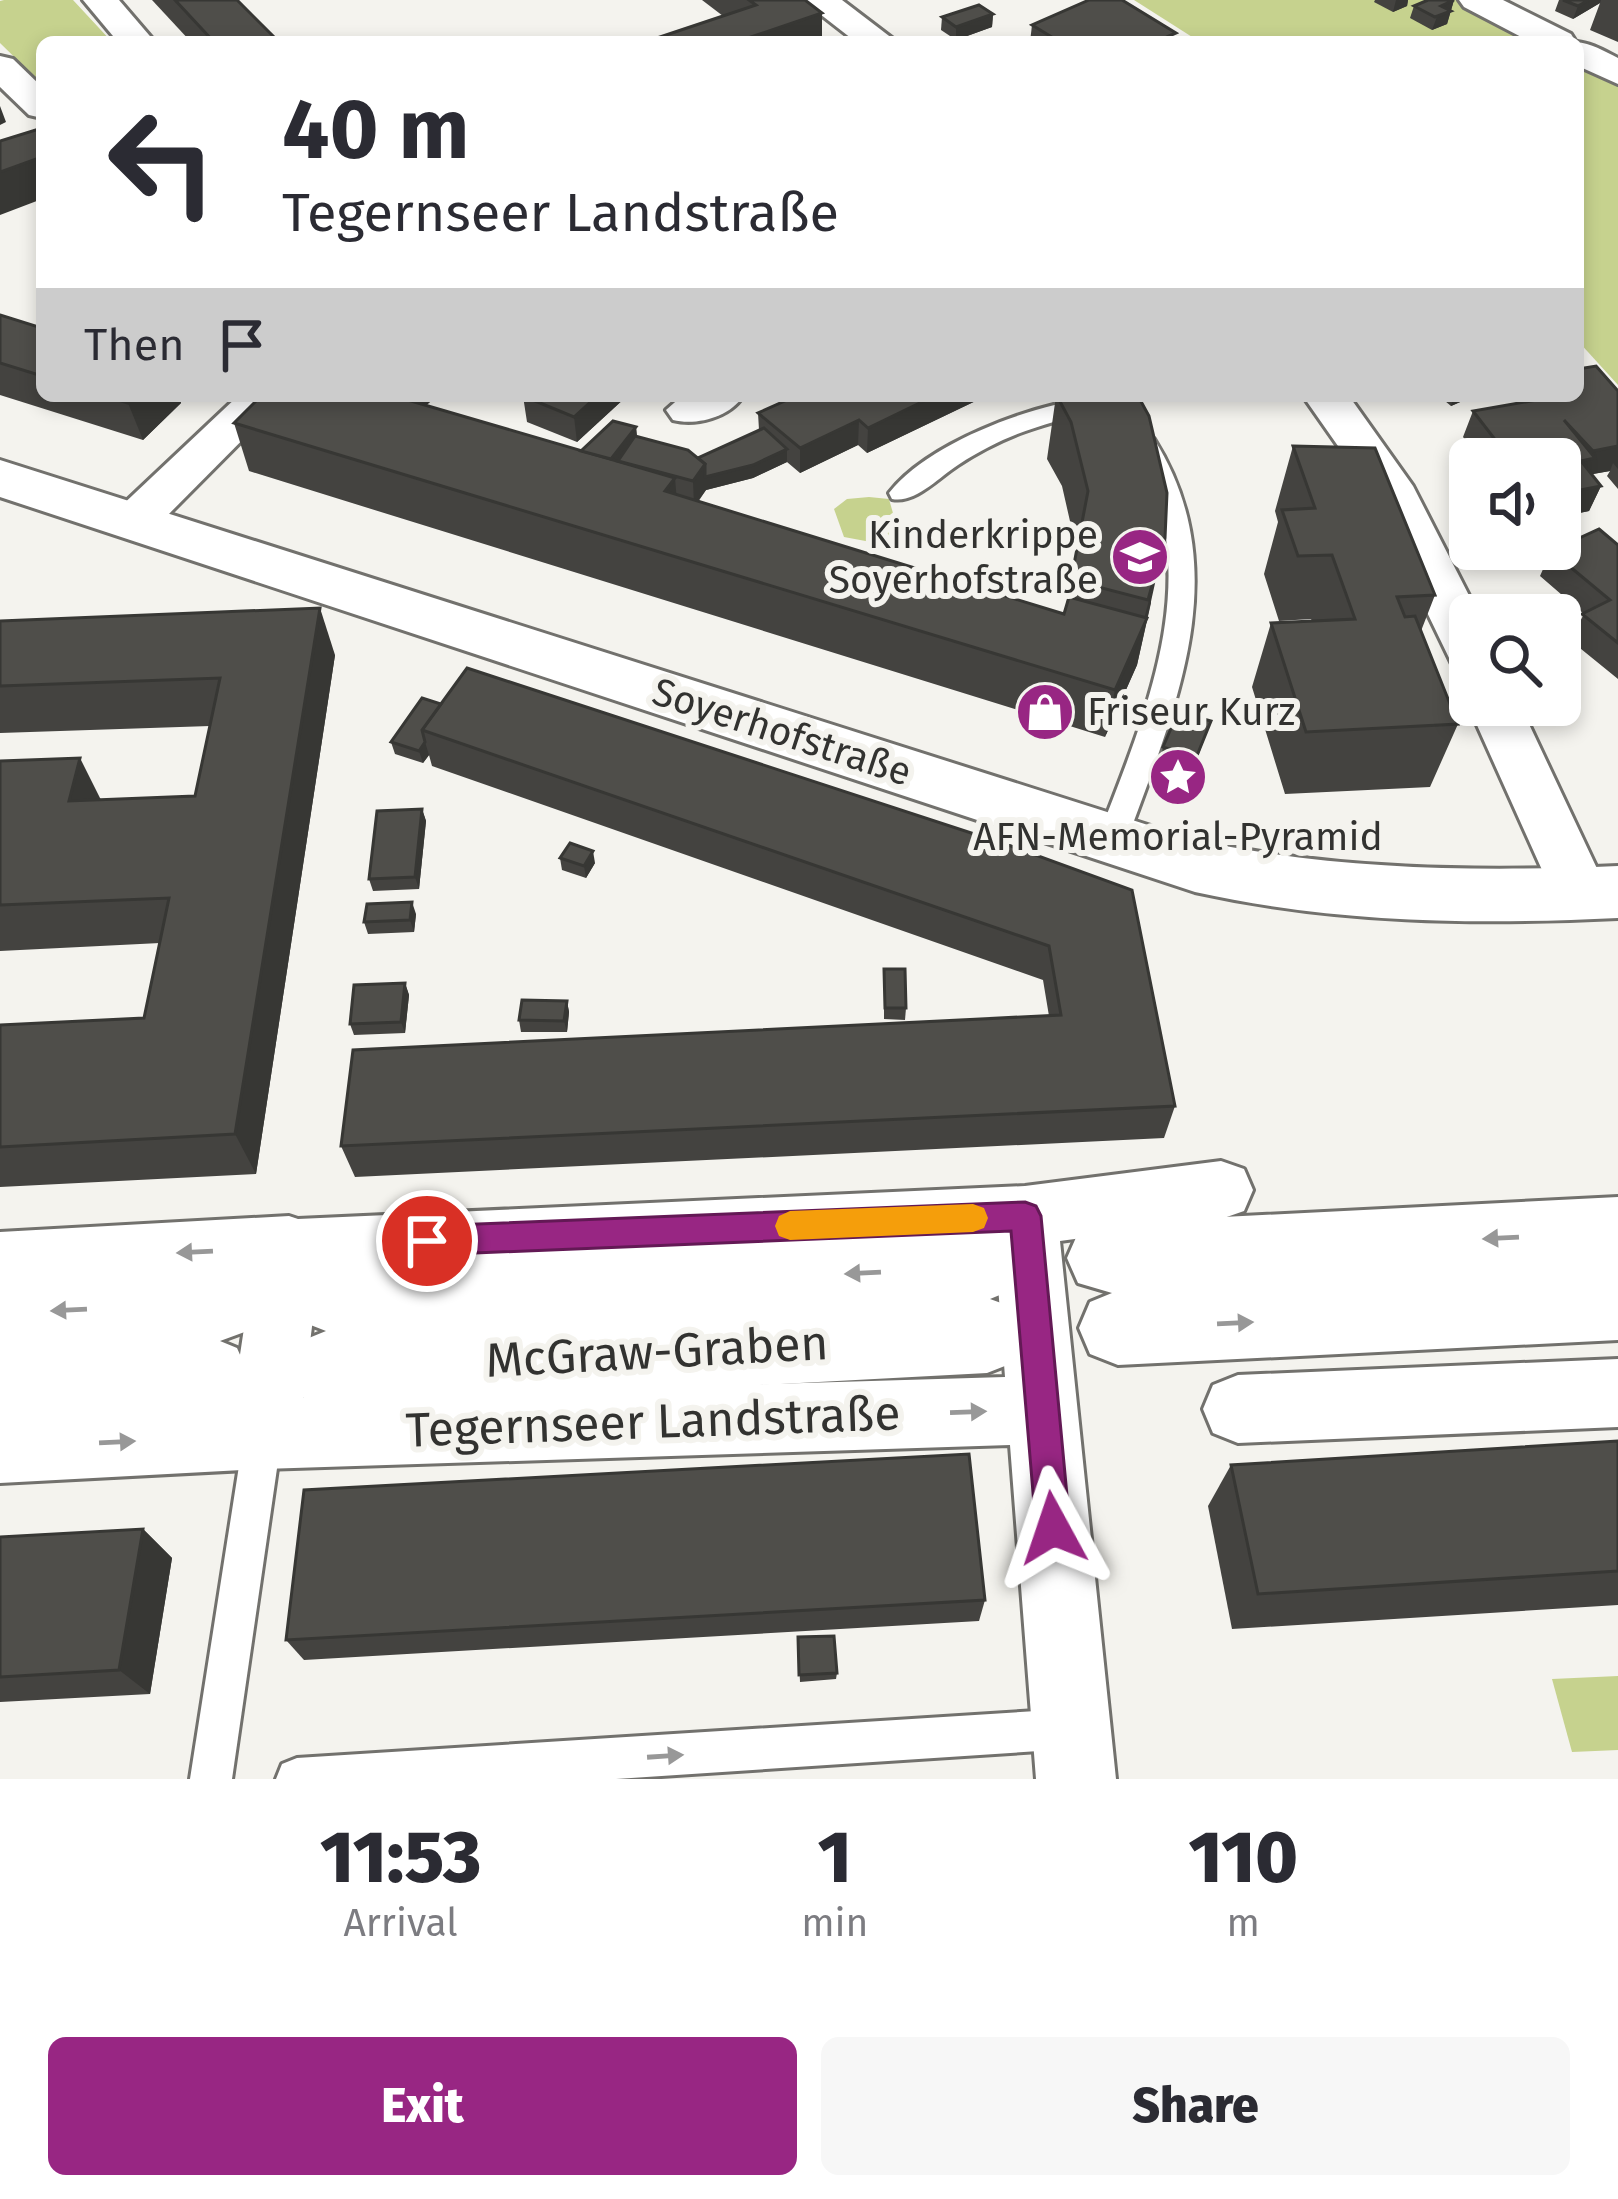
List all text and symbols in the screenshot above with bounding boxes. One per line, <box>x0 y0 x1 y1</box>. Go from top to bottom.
text: 40 m <box>282 79 470 180</box>
icon: left <box>84 84 240 240</box>
text: Tegernseer Landstraße <box>282 181 839 245</box>
icon: arrive <box>209 312 275 378</box>
text: Then <box>84 318 185 372</box>
map controls <box>1449 438 1581 726</box>
button: sound <box>1449 438 1581 570</box>
place label: Kinderkrippe Soyerhofstraße <box>829 512 1098 603</box>
school or university icon: Kinderkrippe Soyerhofstraße <box>1109 526 1171 588</box>
button: search <box>1449 594 1581 726</box>
street label: Soyerhofstraße <box>647 669 917 795</box>
shop icon: Friseur Kurz <box>1014 681 1076 743</box>
place label: Friseur Kurz <box>1087 689 1295 735</box>
place icon: AFN-Memorial-Pyramid <box>1147 746 1209 808</box>
place label: AFN-Memorial-Pyramid <box>973 814 1383 860</box>
pin <box>376 1190 478 1292</box>
icon: arrive <box>394 1208 460 1274</box>
one-way arrow <box>1481 1229 1519 1248</box>
one-way arrow <box>176 1242 213 1261</box>
one-way arrow <box>843 1264 881 1283</box>
one-way arrow <box>49 1301 87 1320</box>
one-way arrow <box>1217 1313 1254 1332</box>
street label: McGraw-Graben <box>484 1314 830 1390</box>
street label: Tegernseer Landstraße <box>405 1384 901 1460</box>
one-way arrow <box>950 1403 988 1422</box>
one-way arrow <box>99 1432 137 1451</box>
position arrow <box>990 1465 1116 1591</box>
one-way arrow <box>647 1746 684 1765</box>
text: 11:53 <box>320 1815 481 1901</box>
text: 1 <box>818 1815 852 1901</box>
text: 110 <box>1188 1815 1298 1901</box>
text: Arrival <box>343 1900 458 1946</box>
text: min <box>801 1900 868 1946</box>
text: m <box>1226 1900 1260 1946</box>
button: Exit <box>48 2037 797 2175</box>
button: Share <box>821 2037 1570 2175</box>

